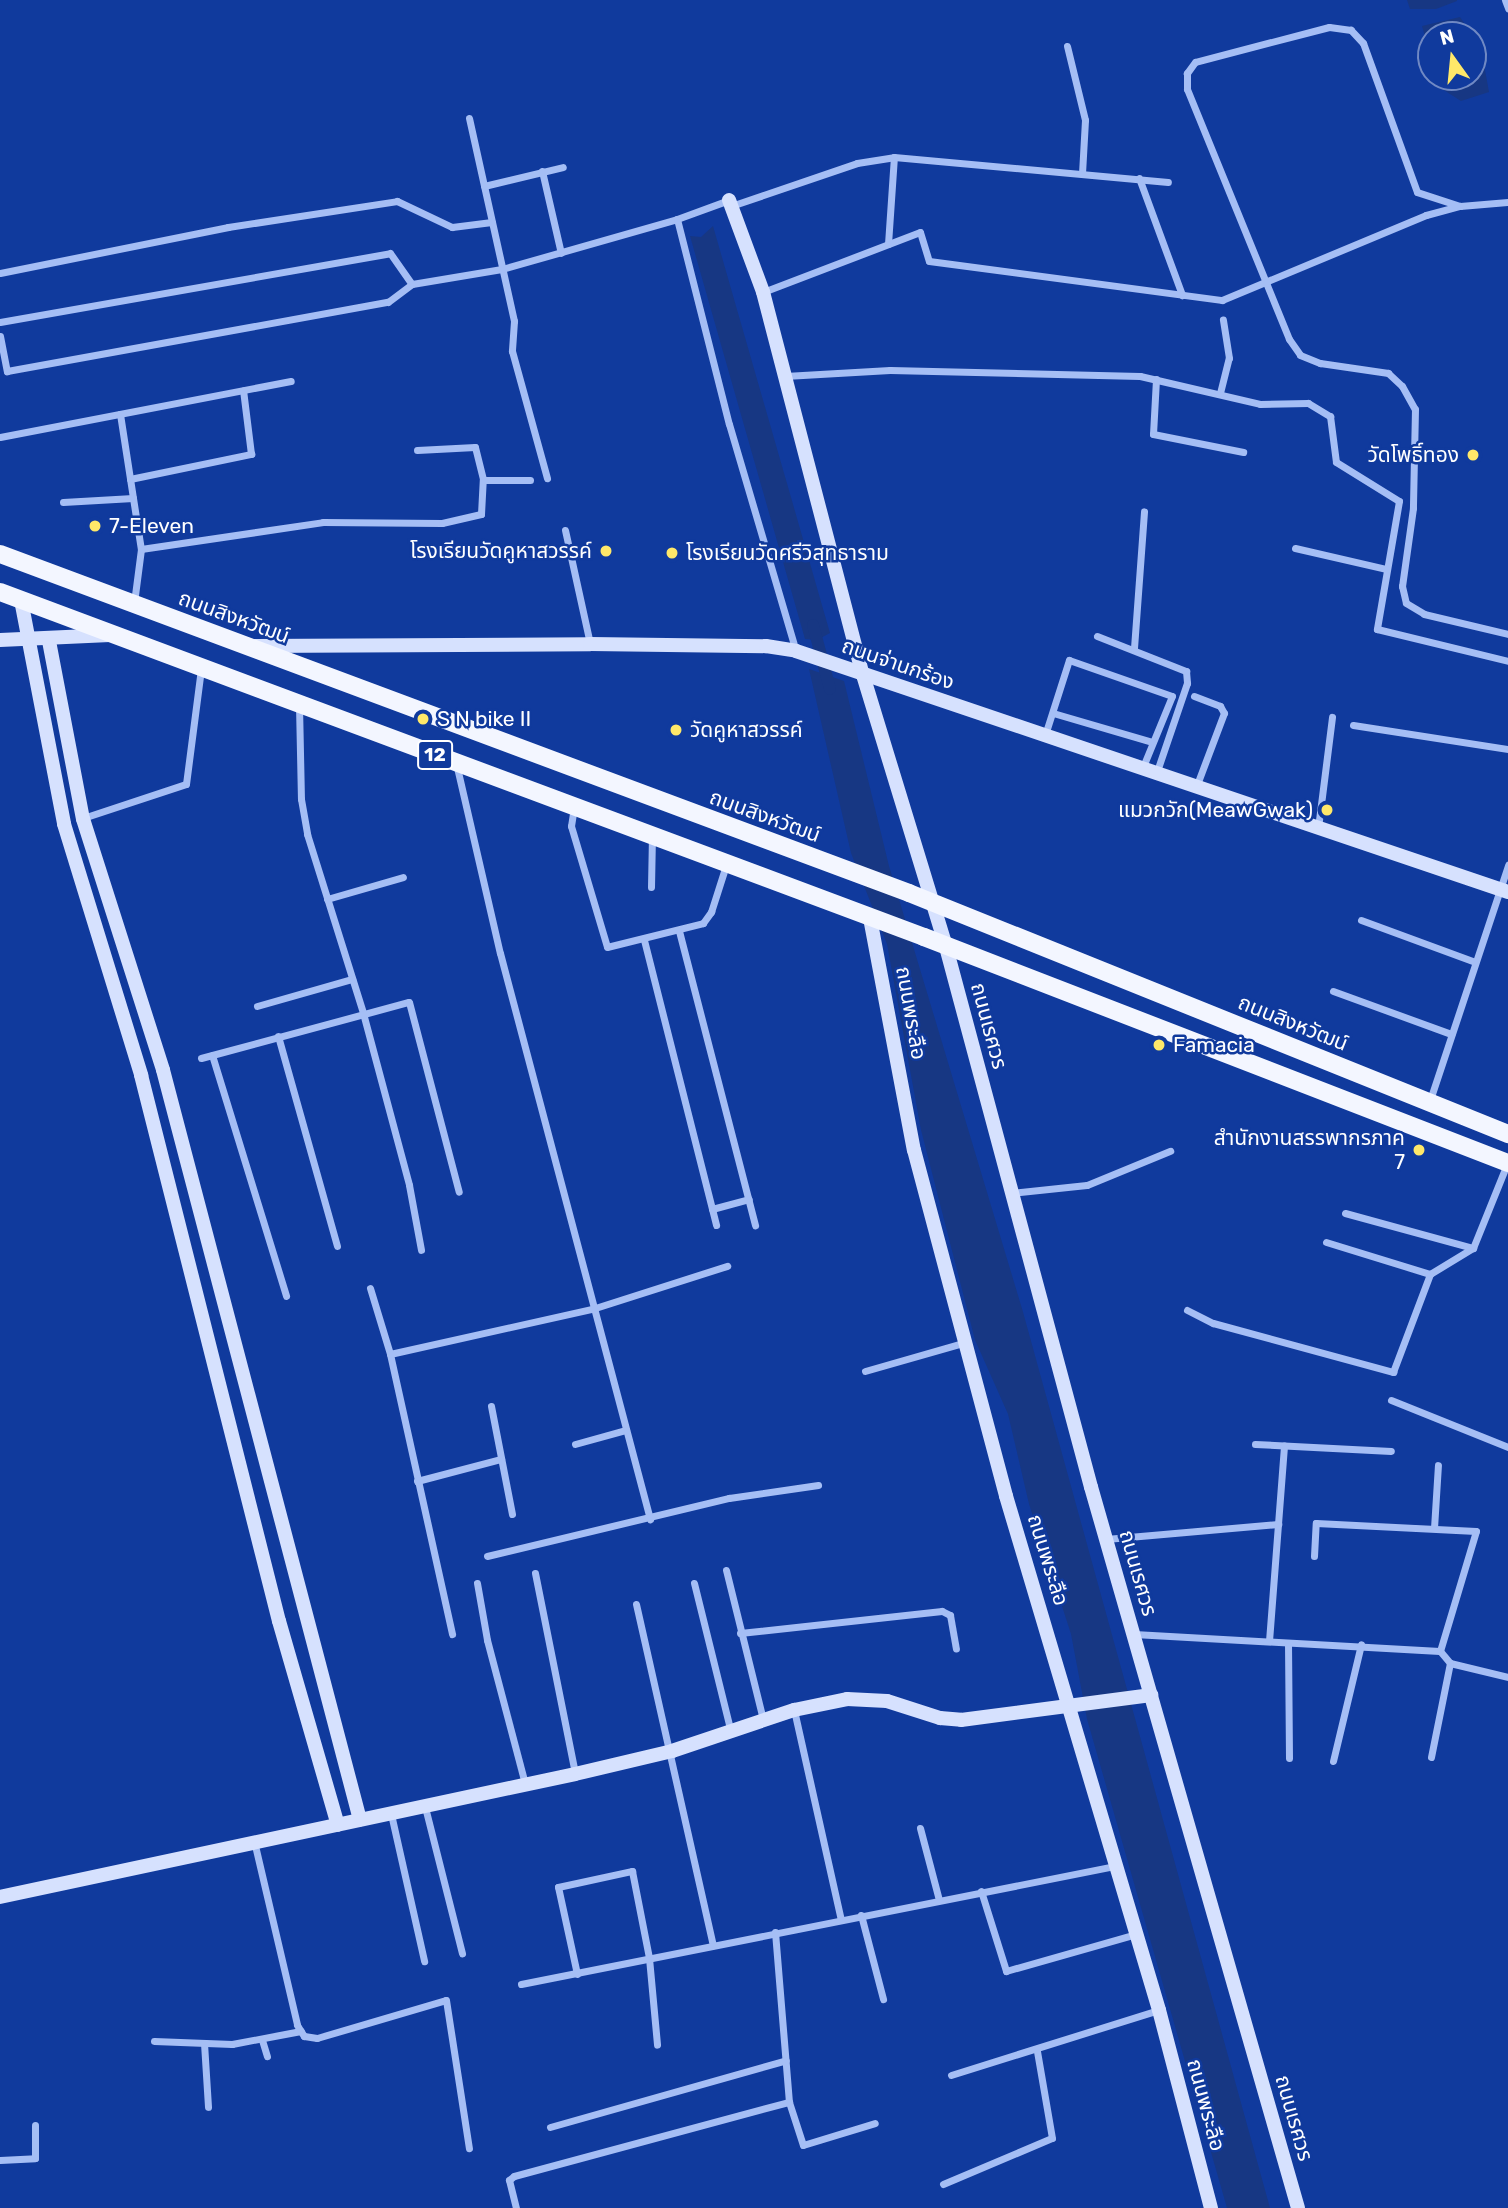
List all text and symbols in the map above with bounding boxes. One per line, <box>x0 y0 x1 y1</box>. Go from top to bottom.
north arrow <box>1417 21 1487 91</box>
text: N <box>1437 24 1457 50</box>
place label: วัดโพธิ์ทอง <box>1368 442 1459 468</box>
marker: วัดโพธิ์ทอง <box>1465 447 1481 463</box>
place label: 7-Eleven <box>109 513 194 539</box>
marker: 7-Eleven <box>87 518 103 534</box>
place label: โรงเรียนวัดคูหาสวรรค์ <box>410 538 592 564</box>
place label: โรงเรียนวัดศรีวิสุทธาราม <box>686 540 889 566</box>
marker: โรงเรียนวัดคูหาสวรรค์ <box>598 543 614 559</box>
marker: โรงเรียนวัดศรีวิสุทธาราม <box>664 545 680 561</box>
street label: ถนนสิงหวัฒน์ <box>175 585 293 649</box>
street label: ถนนจ่านกร้อง <box>839 633 957 695</box>
place label: S N bike II <box>437 706 531 732</box>
marker: S N bike II <box>415 711 431 727</box>
place label: วัดคูหาสวรรค์ <box>690 717 803 743</box>
marker: วัดคูหาสวรรค์ <box>668 722 684 738</box>
road number: 12 <box>416 740 454 770</box>
street label: ถนนสิงหวัฒน์ <box>706 784 824 848</box>
place label: แมวกวัก(MeawGwak) <box>1118 797 1313 823</box>
marker: แมวกวัก(MeawGwak) <box>1319 802 1335 818</box>
street label: ถนนพระลือ <box>890 964 932 1062</box>
street label: ถนนเรศวร <box>965 980 1013 1072</box>
street label: ถนนสิงหวัฒน์ <box>1234 990 1352 1056</box>
place label: Famacia <box>1173 1032 1255 1058</box>
marker: Famacia <box>1151 1037 1167 1053</box>
place label: สำนักงานสรรพากรภาค 7 <box>1214 1125 1405 1175</box>
marker: สำนักงานสรรพากรภาค 7 <box>1411 1142 1427 1158</box>
street label: ถนนพระลือ <box>1022 1511 1074 1609</box>
street label: ถนนเรศวร <box>1114 1527 1162 1619</box>
street label: ถนนพระลือ <box>1182 2056 1230 2154</box>
street label: ถนนเรศวร <box>1270 2072 1318 2164</box>

